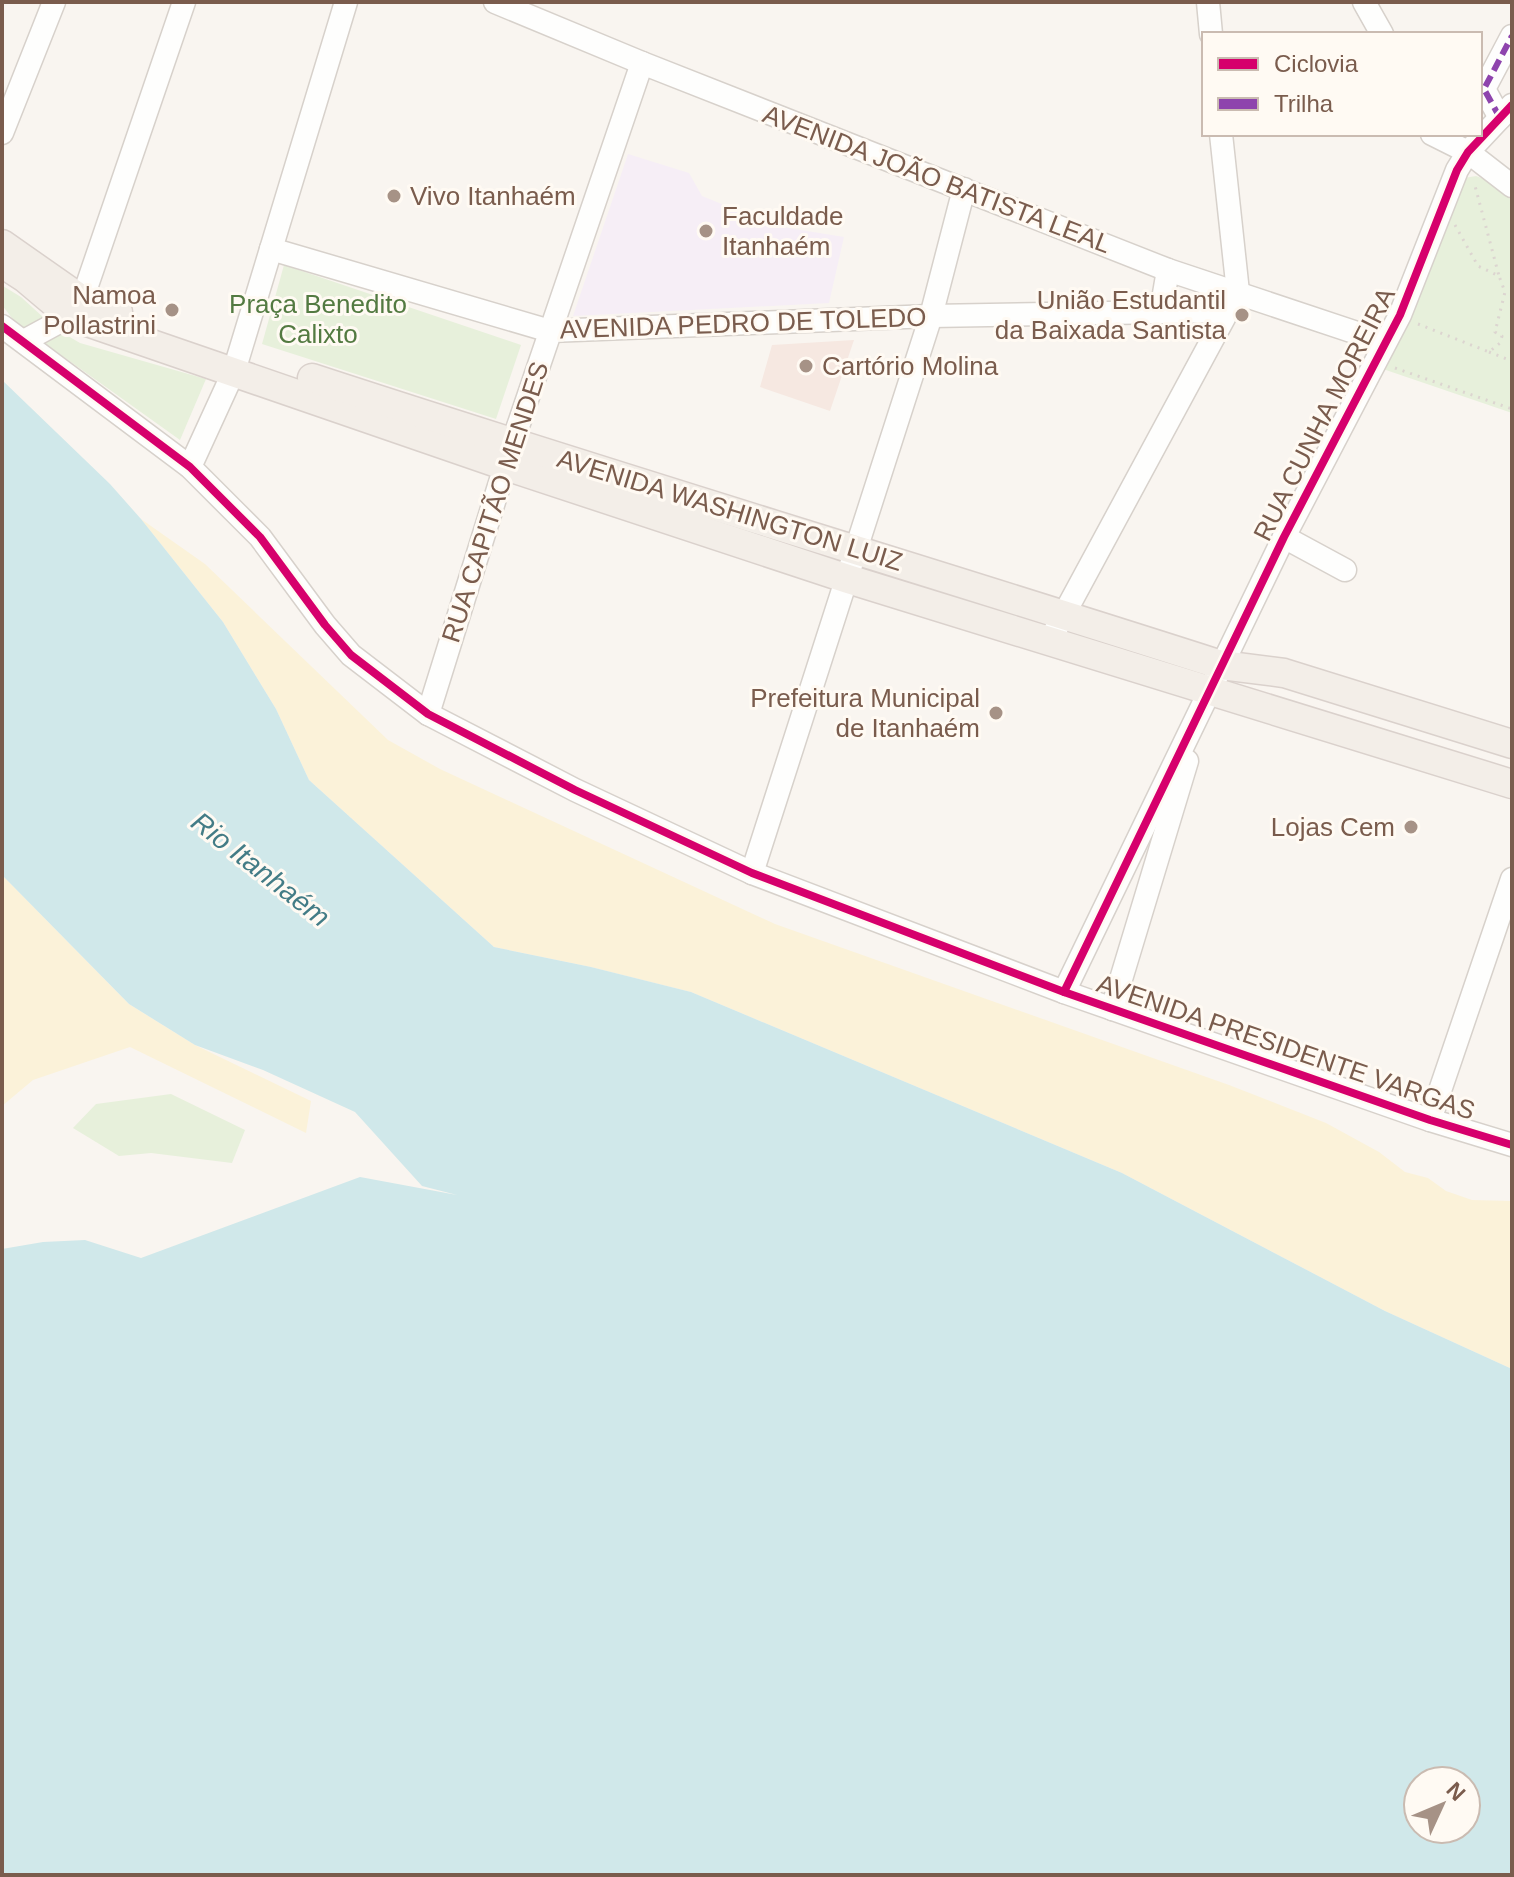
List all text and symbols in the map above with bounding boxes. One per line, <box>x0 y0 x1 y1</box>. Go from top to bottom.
legend <box>1202 32 1482 136</box>
text: Ciclovia <box>1274 50 1359 77</box>
text: Trilha <box>1274 90 1334 117</box>
street label: AVENIDA JOÃO BATISTA LEAL <box>759 99 1115 259</box>
place label: Vivo Itanhaém <box>410 181 576 211</box>
marker: Vivo Itanhaém <box>385 187 403 205</box>
place label: Faculdade Itanhaém <box>722 201 843 261</box>
marker: Faculdade Itanhaém <box>697 222 715 240</box>
place label: Namoa Pollastrini <box>43 280 157 340</box>
street label: RUA CUNHA MOREIRA <box>1247 282 1401 546</box>
place label: União Estudantil da Baixada Santista <box>995 285 1227 345</box>
park label: Praça Benedito Calixto <box>229 289 407 349</box>
marker: Namoa Pollastrini <box>163 301 181 319</box>
street label: AVENIDA PEDRO DE TOLEDO <box>559 302 927 344</box>
marker: União Estudantil da Baixada Santista <box>1233 306 1251 324</box>
place label: Cartório Molina <box>822 351 999 381</box>
marker: Cartório Molina <box>797 357 815 375</box>
street label: RUA CAPITÃO MENDES <box>435 358 555 646</box>
street label: AVENIDA WASHINGTON LUIZ <box>554 443 906 577</box>
place label: Prefeitura Municipal de Itanhaém <box>750 683 980 743</box>
marker: Prefeitura Municipal de Itanhaém <box>987 704 1005 722</box>
water label: Rio Itanhaém <box>186 806 336 933</box>
place label: Lojas Cem <box>1271 812 1395 842</box>
marker: Lojas Cem <box>1402 818 1420 836</box>
street label: AVENIDA PRESIDENTE VARGAS <box>1093 968 1479 1126</box>
north arrow <box>1402 1765 1482 1845</box>
text: N <box>1442 1777 1471 1806</box>

